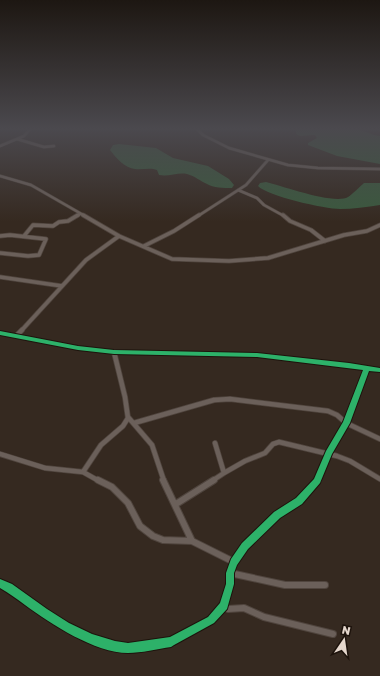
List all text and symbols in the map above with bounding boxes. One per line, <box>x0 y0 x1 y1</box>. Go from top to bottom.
north arrow <box>324 620 364 660</box>
text: N <box>341 622 352 637</box>

